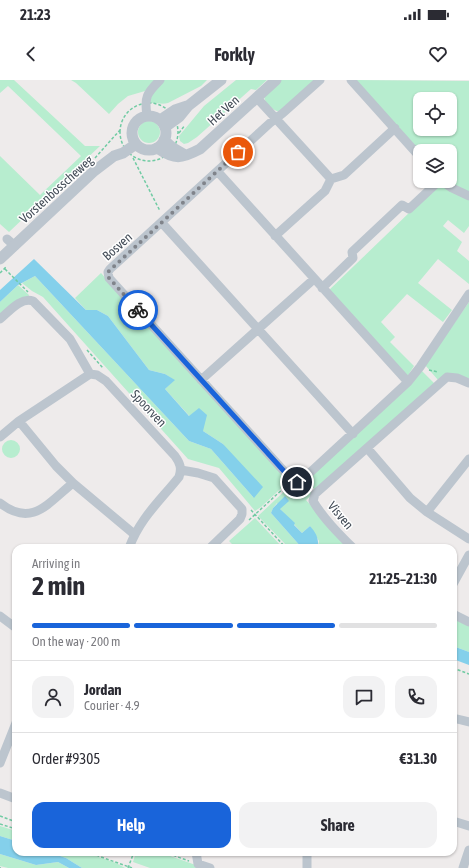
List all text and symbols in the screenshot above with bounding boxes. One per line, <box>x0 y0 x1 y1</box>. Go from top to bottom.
text: 21:23 <box>20 6 51 23</box>
icon: back <box>20 43 42 65</box>
icon: heart <box>427 43 449 65</box>
text: Forkly <box>214 44 255 65</box>
street label: Het Ven <box>205 92 242 128</box>
map controls <box>413 92 457 188</box>
button: locate <box>413 92 457 136</box>
pin <box>221 135 255 169</box>
icon: bag <box>227 141 249 163</box>
button: layers <box>413 144 457 188</box>
street label: Vorstenbosscheweg <box>16 152 97 226</box>
street label: Bosven <box>100 229 135 263</box>
courier <box>118 290 158 330</box>
icon: bike <box>127 299 149 321</box>
street label: Spoorven <box>128 387 170 430</box>
pin <box>280 465 314 499</box>
icon: home <box>286 471 308 493</box>
street label: Visven <box>325 498 356 532</box>
text: Arriving in <box>32 556 80 571</box>
text: 21:25–21:30 <box>369 570 437 587</box>
text: 2 min <box>32 571 85 601</box>
text: On the way · 200 m <box>32 634 120 649</box>
button: person <box>32 676 74 718</box>
button: chat <box>343 676 385 718</box>
button: phone <box>395 676 437 718</box>
text: Jordan <box>84 681 122 698</box>
text: Courier · 4.9 <box>84 698 140 713</box>
text: Order #9305 <box>32 750 100 767</box>
text: €31.30 <box>399 750 437 767</box>
button: Help <box>32 802 231 848</box>
button: Share <box>239 802 437 848</box>

